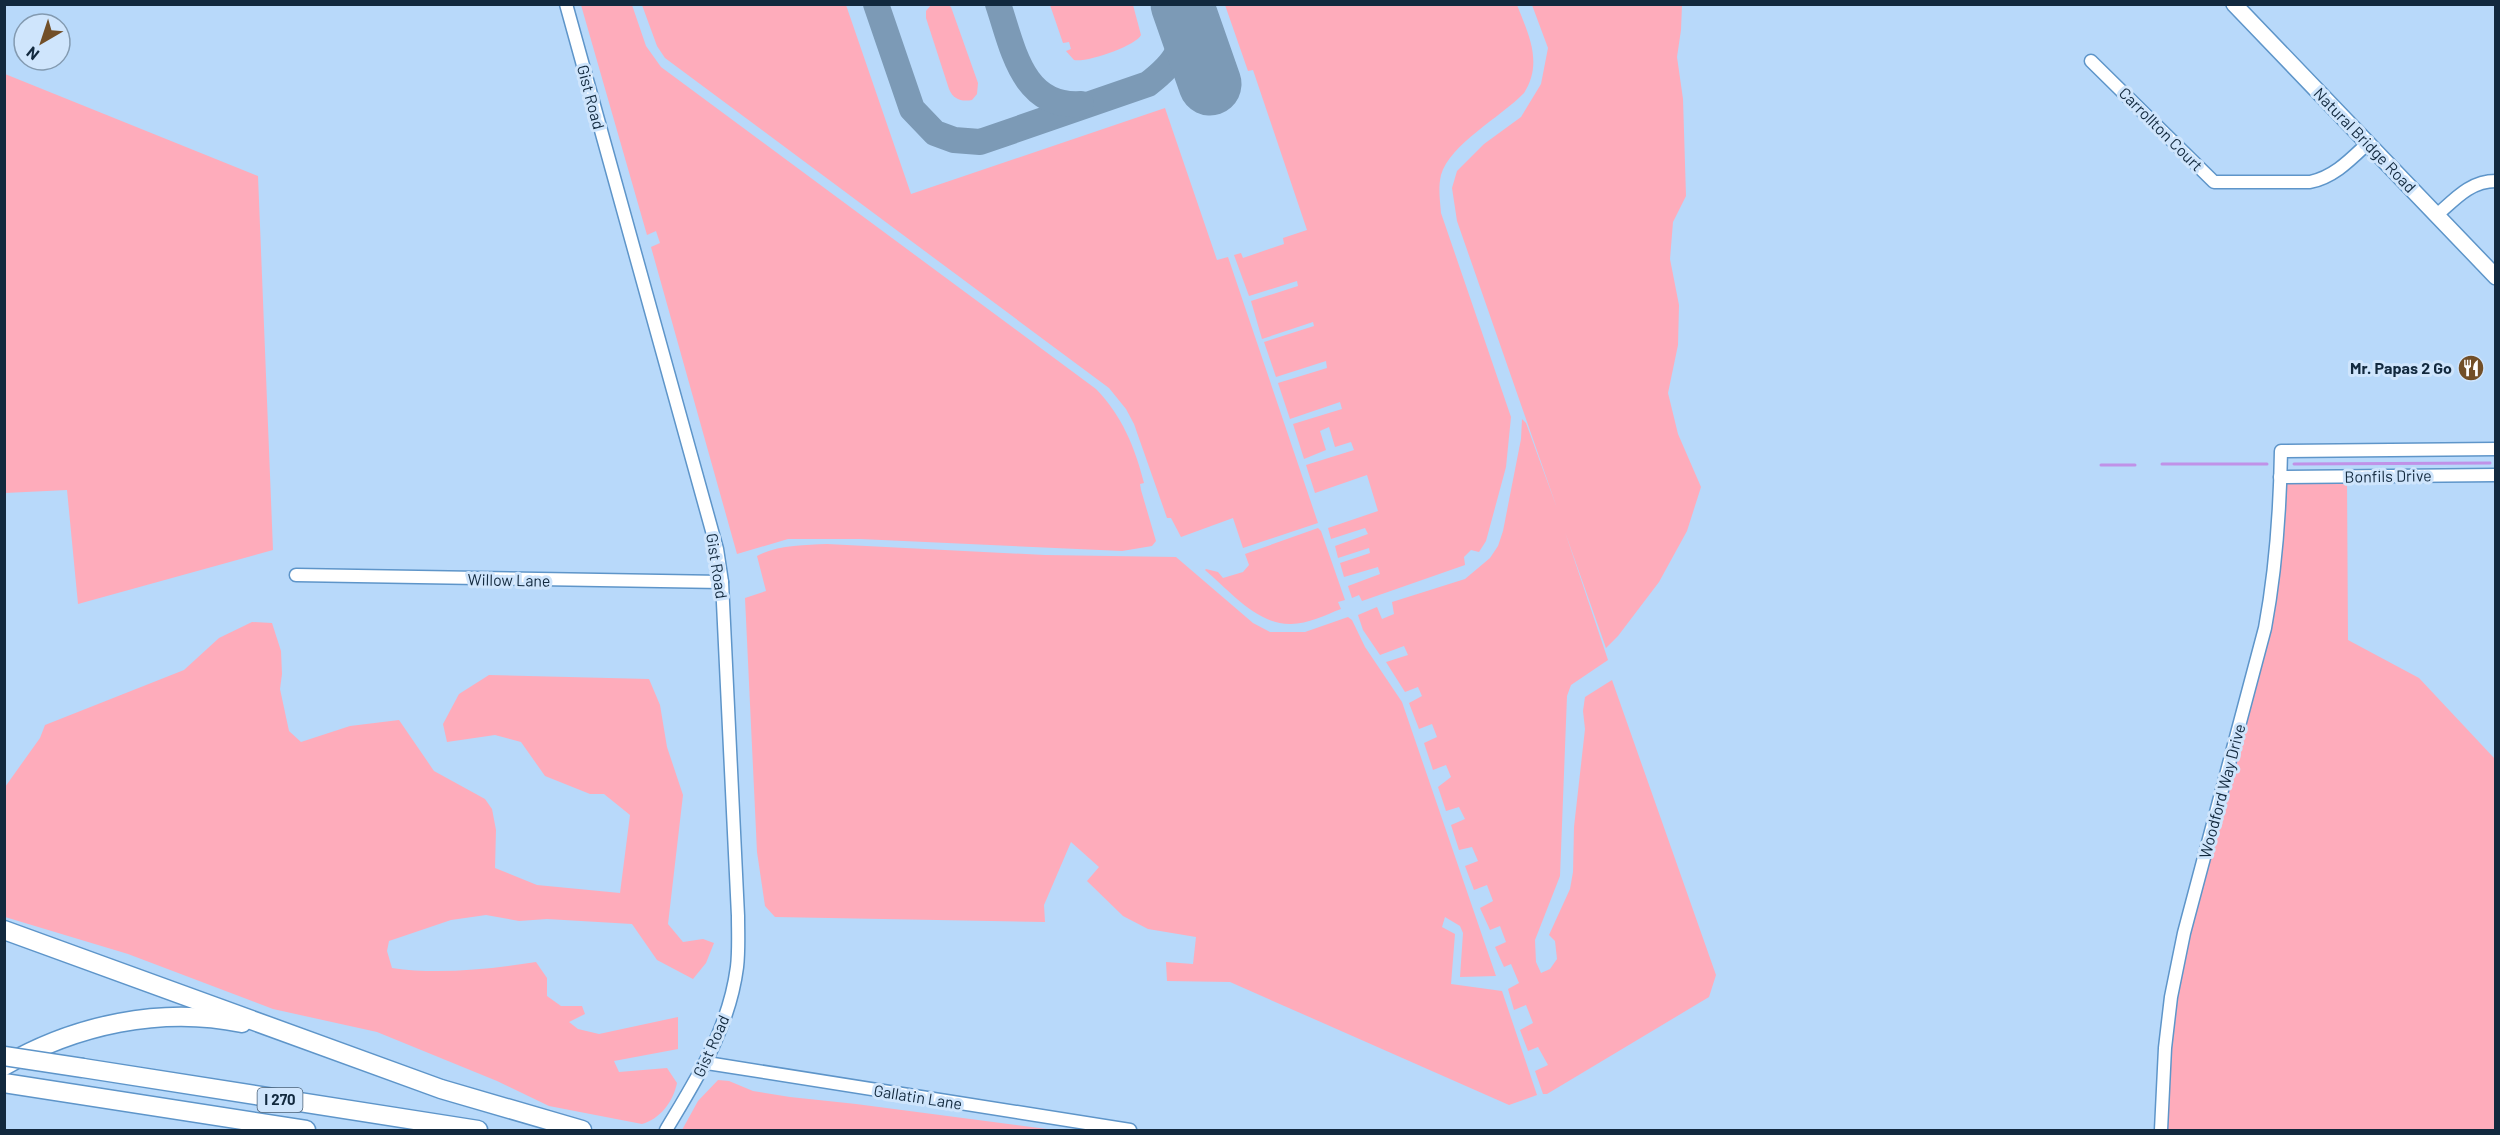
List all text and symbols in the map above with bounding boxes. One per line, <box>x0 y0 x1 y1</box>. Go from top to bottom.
north arrow <box>12 12 72 72</box>
text: N <box>22 43 42 65</box>
street label: Gist Road <box>574 63 609 131</box>
street label: Carrollton Court <box>2116 83 2207 174</box>
street label: Natural Bridge Road <box>2310 83 2420 196</box>
restaurant icon: Mr. Papas 2 Go <box>2456 353 2486 383</box>
place label: Mr. Papas 2 Go <box>2350 358 2452 377</box>
street label: Bonfils Drive <box>2344 465 2432 486</box>
street label: Gist Road <box>703 532 732 600</box>
street label: Willow Lane <box>467 569 551 590</box>
street label: Woodford Way Drive <box>2194 722 2249 860</box>
street label: Gist Road <box>688 1012 733 1080</box>
street label: Gallatin Lane <box>872 1080 964 1113</box>
road number: I 270 <box>258 1088 302 1112</box>

